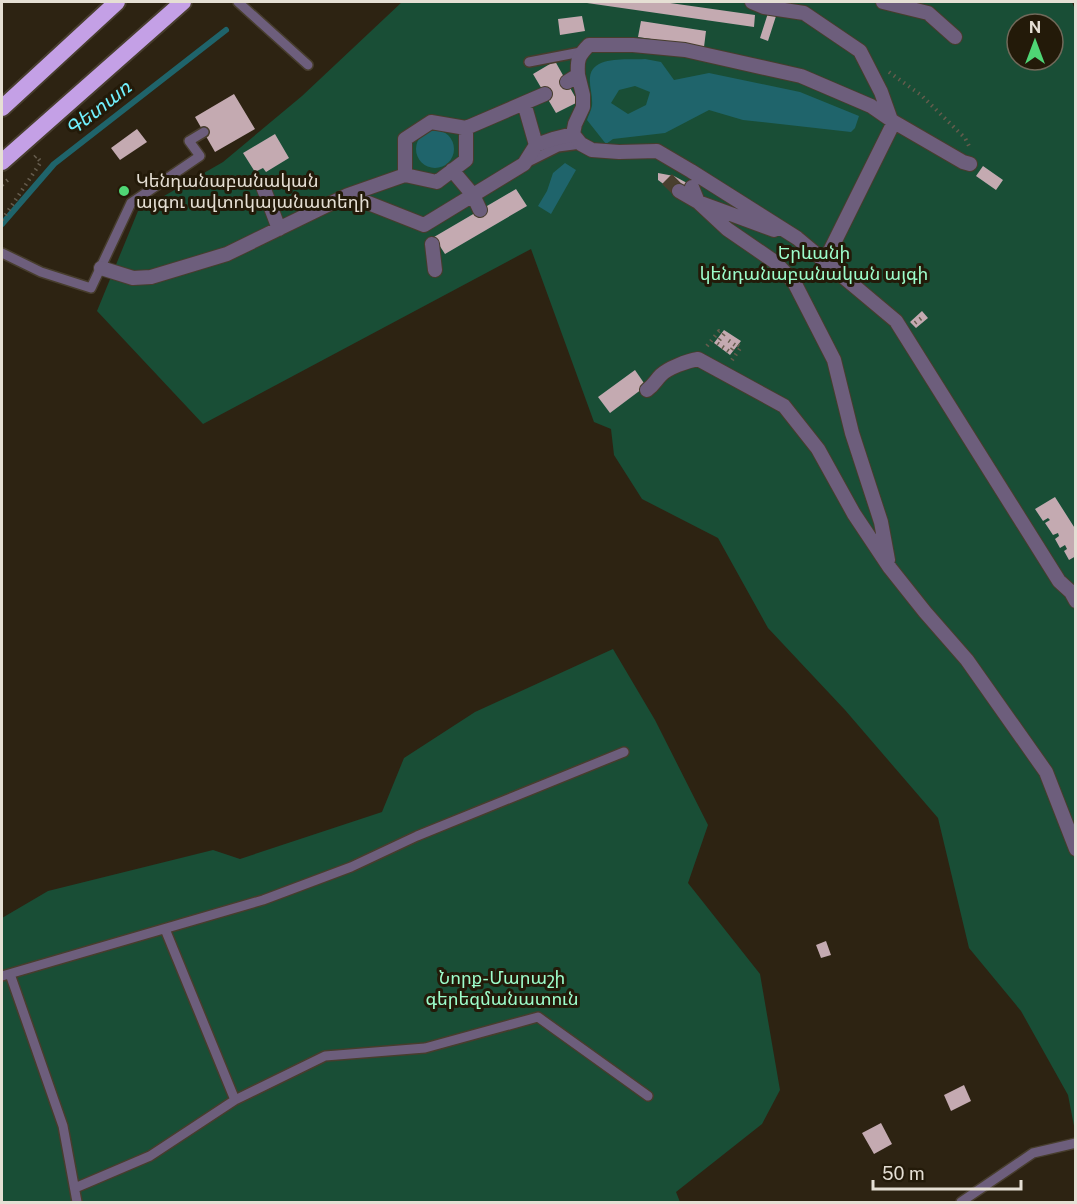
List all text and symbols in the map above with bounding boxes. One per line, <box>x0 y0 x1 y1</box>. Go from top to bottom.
north arrow <box>1005 12 1065 72</box>
text: N <box>1029 18 1041 37</box>
water label: Գետառ <box>60 75 136 141</box>
place label: Կենդանաբանական այգու ավտոկայանատեղի <box>136 170 370 212</box>
marker: Կենդանաբանական այգու ավտոկայանատեղի <box>117 184 131 198</box>
park label: Երևանի կենդանաբանական այգի <box>700 242 928 284</box>
park label: Նորք-Մարաշի գերեզմանատուն <box>425 967 579 1009</box>
scale bar <box>873 1153 1022 1191</box>
text: 50 m <box>882 1163 925 1184</box>

